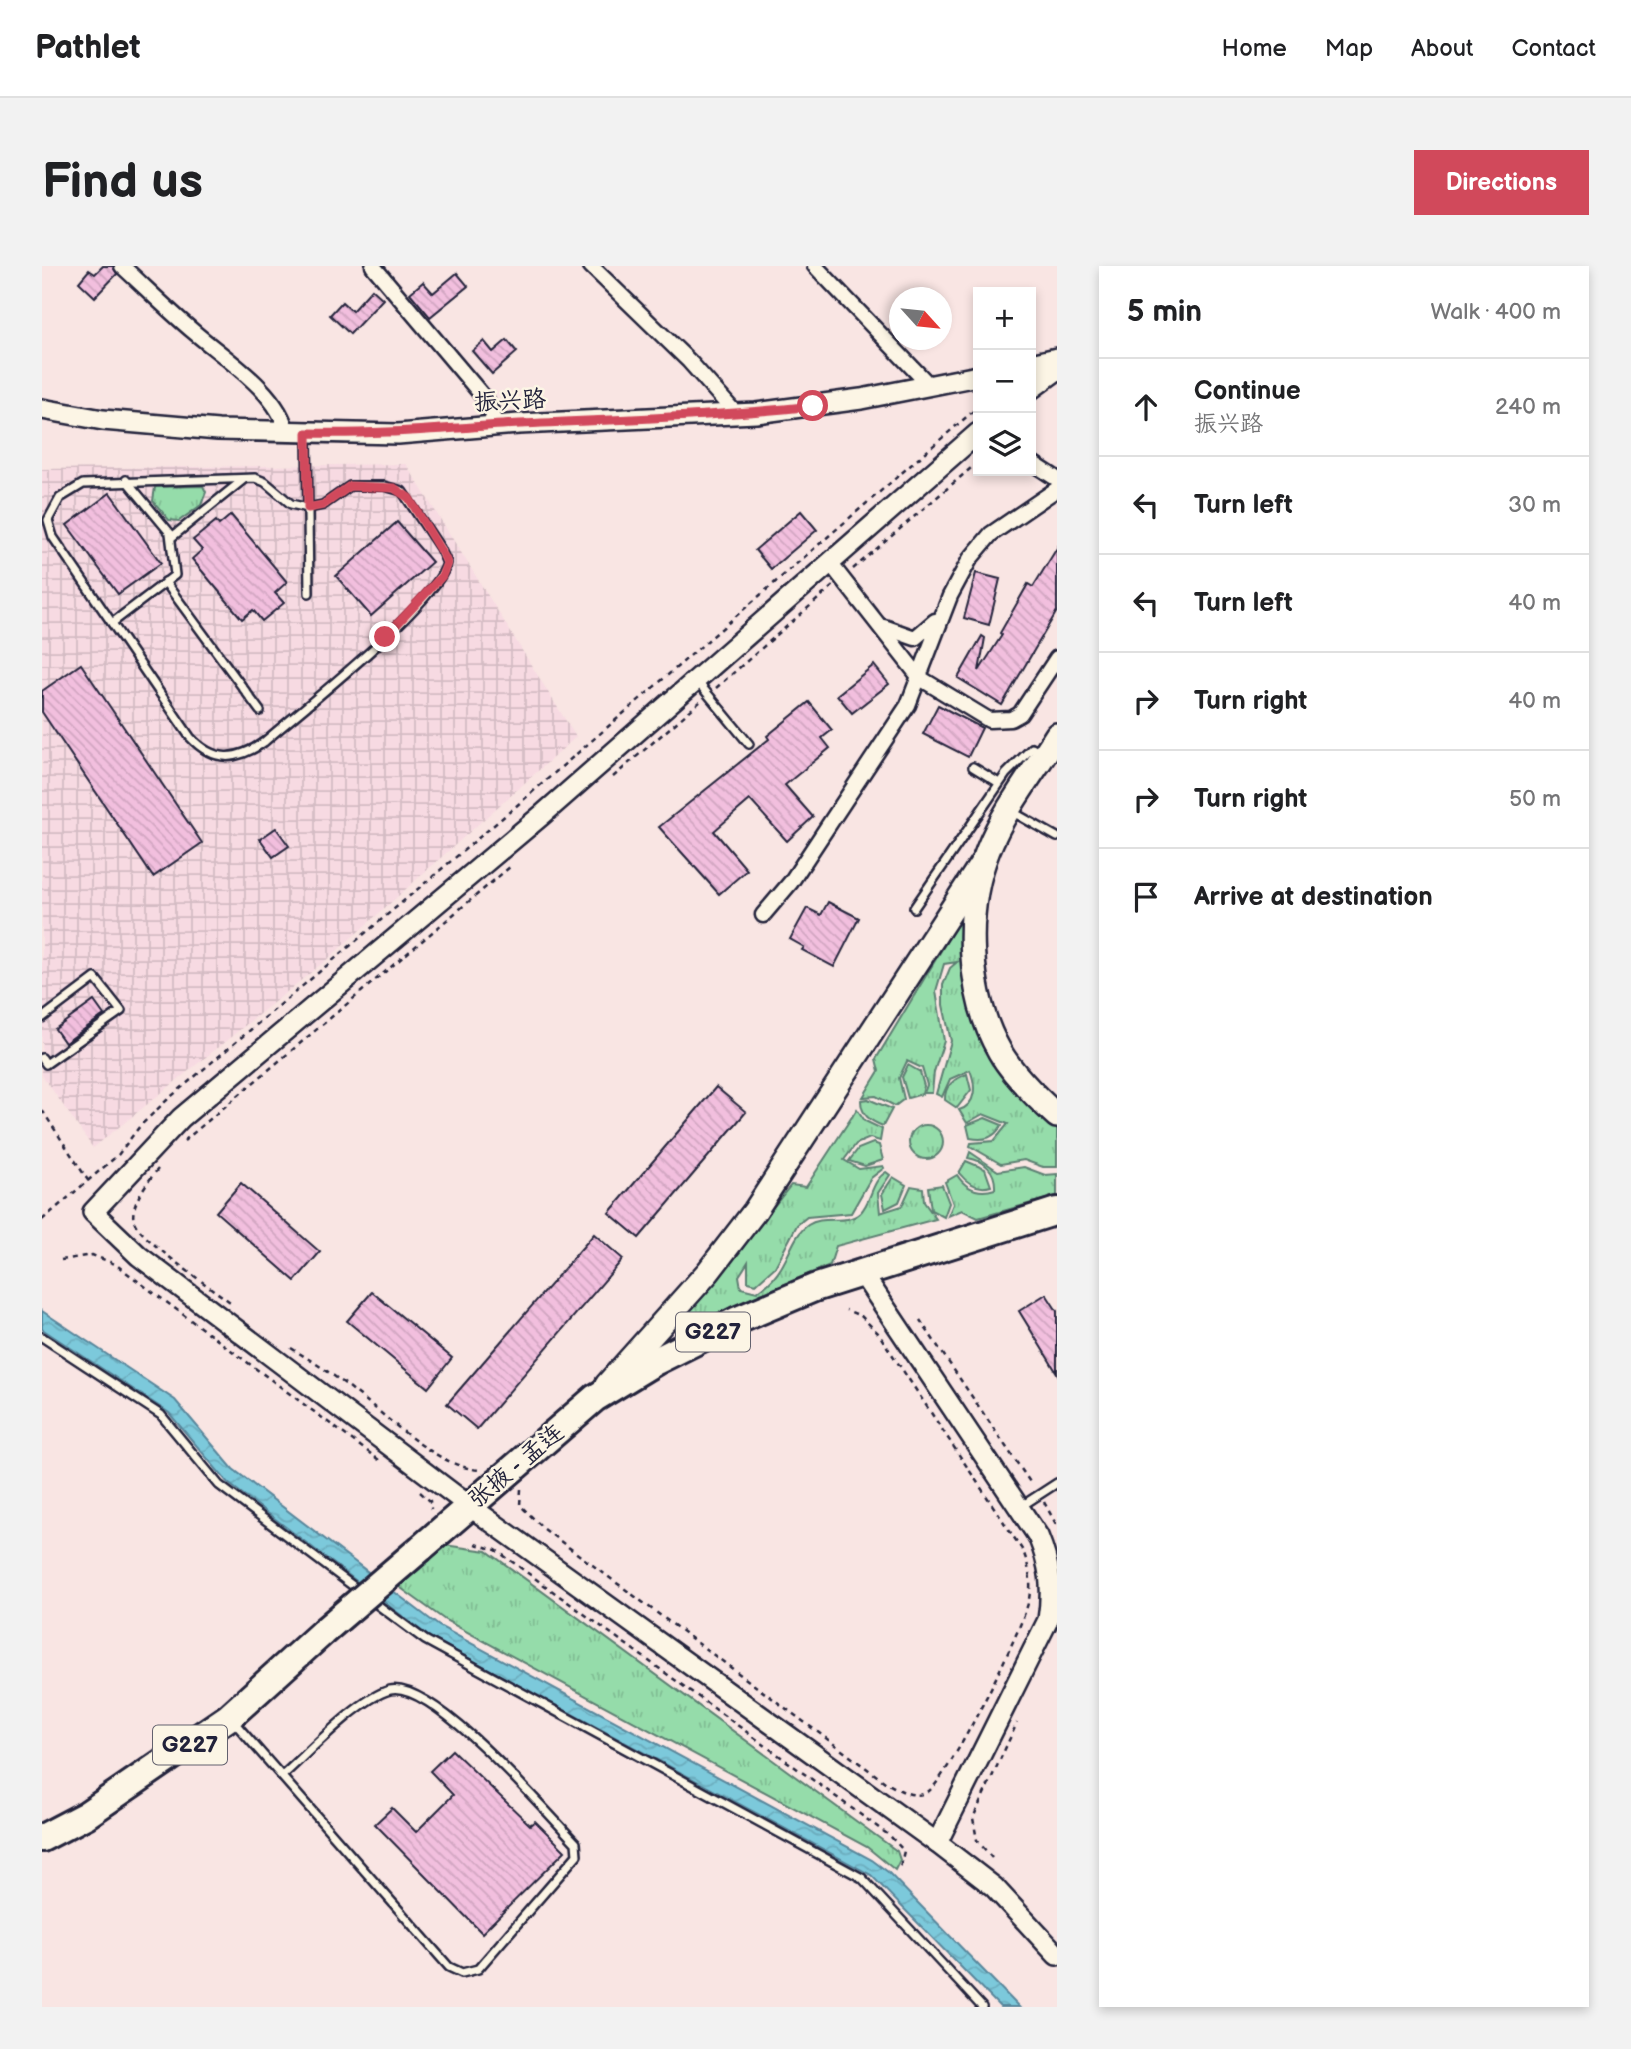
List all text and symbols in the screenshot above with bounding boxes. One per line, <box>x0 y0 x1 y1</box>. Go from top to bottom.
text: Pathlet <box>35 28 140 68</box>
text: Home <box>1222 34 1287 63</box>
text: Map <box>1325 34 1373 63</box>
text: About <box>1411 34 1473 63</box>
text: Contact <box>1511 34 1596 63</box>
button: Directions <box>1414 150 1589 215</box>
text: Find us <box>42 153 203 212</box>
north arrow <box>889 287 952 350</box>
map controls <box>973 287 1036 476</box>
button: + <box>973 287 1036 350</box>
text: 5 min <box>1127 294 1202 330</box>
text: Walk · 400 m <box>1431 298 1561 326</box>
button: − <box>973 350 1036 413</box>
text: Continue <box>1194 376 1301 407</box>
street label: 振兴路 <box>473 385 547 417</box>
icon: ahead <box>1127 388 1165 426</box>
route start <box>797 390 828 421</box>
text: 240 m <box>1495 393 1561 421</box>
text: 振兴路 <box>1194 410 1263 438</box>
button: layers <box>973 413 1036 476</box>
icon: left <box>1127 486 1165 524</box>
text: Turn left <box>1194 490 1293 521</box>
text: 30 m <box>1508 491 1561 519</box>
icon: left <box>1127 584 1165 622</box>
text: Turn left <box>1194 588 1293 619</box>
text: 40 m <box>1508 589 1561 617</box>
route end <box>369 621 400 652</box>
icon: right <box>1127 682 1165 720</box>
text: Turn right <box>1194 686 1307 717</box>
text: 40 m <box>1508 687 1561 715</box>
icon: right <box>1127 780 1165 818</box>
text: Turn right <box>1194 784 1307 815</box>
text: 50 m <box>1509 785 1561 813</box>
icon: arrive <box>1127 878 1165 916</box>
text: Arrive at destination <box>1194 882 1433 913</box>
road number: G227 <box>676 1312 750 1352</box>
street label: 张掖 - 孟连 <box>462 1418 570 1514</box>
road number: G227 <box>153 1726 227 1764</box>

